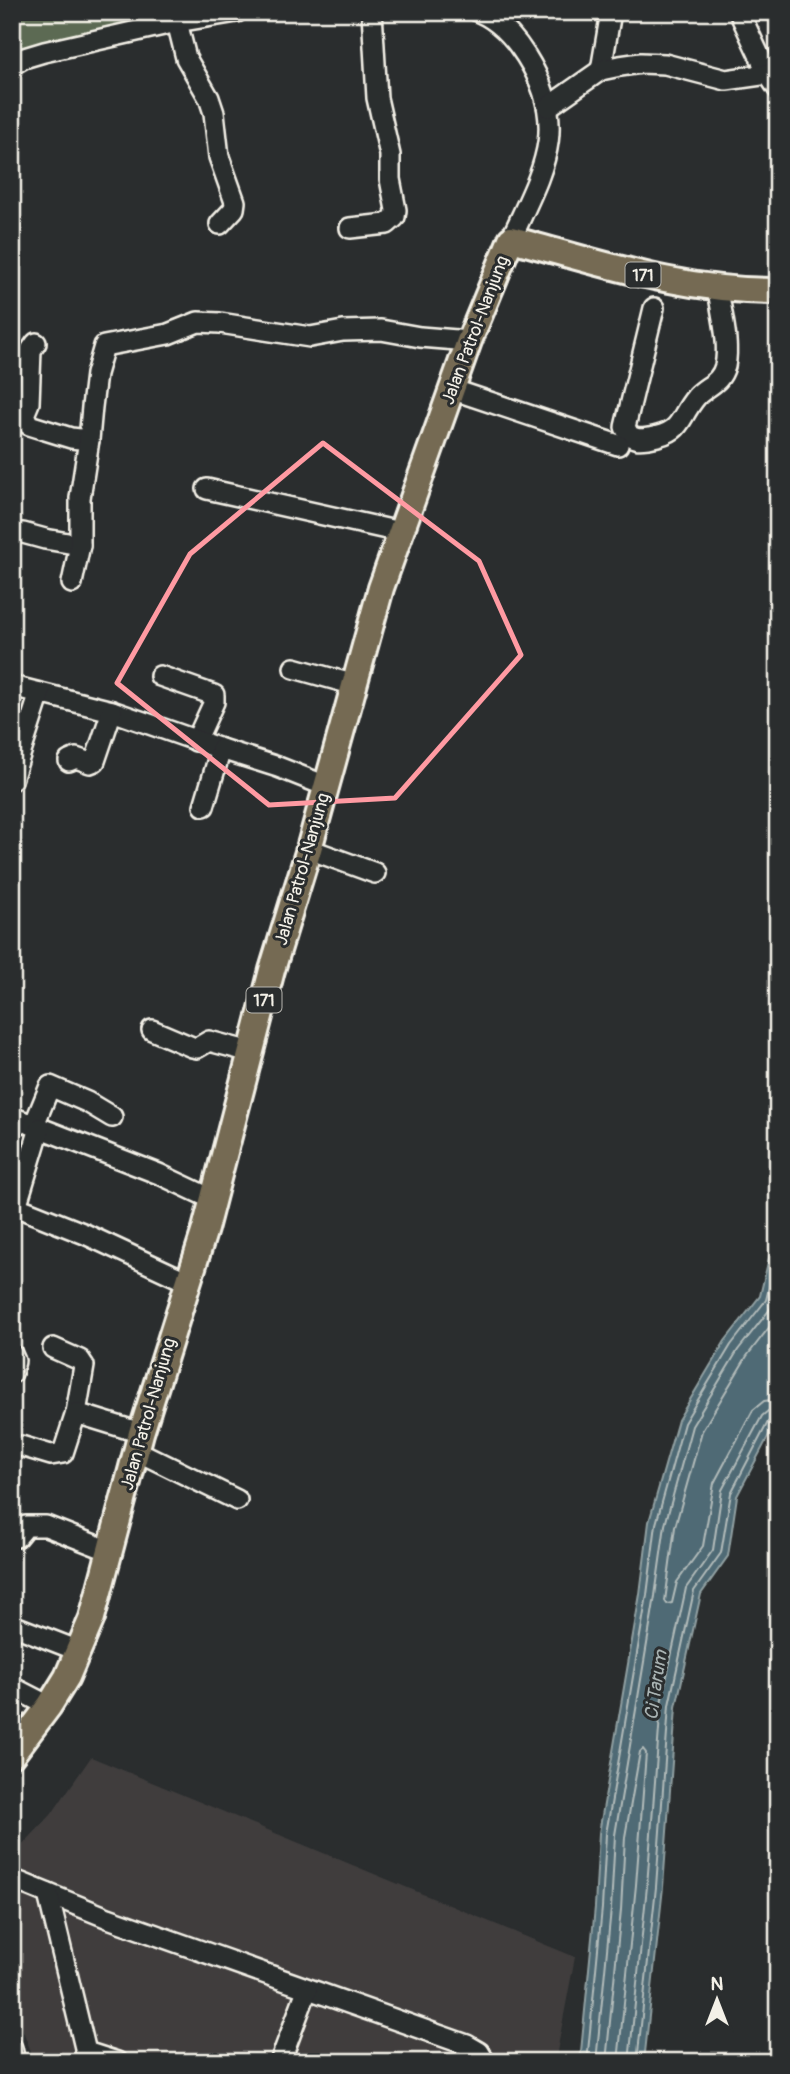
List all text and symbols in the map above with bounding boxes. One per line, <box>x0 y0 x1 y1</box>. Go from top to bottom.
street label: Jalan Patrol-Nanjung <box>437 253 514 408</box>
road number: 171 <box>626 262 660 288</box>
street label: Jalan Patrol-Nanjung <box>270 790 335 948</box>
road number: 171 <box>246 988 282 1012</box>
street label: Jalan Patrol-Nanjung <box>116 1335 181 1493</box>
water label: Ci Tarum <box>639 1648 673 1722</box>
north arrow <box>682 1966 752 2036</box>
text: N <box>711 1972 724 1996</box>

